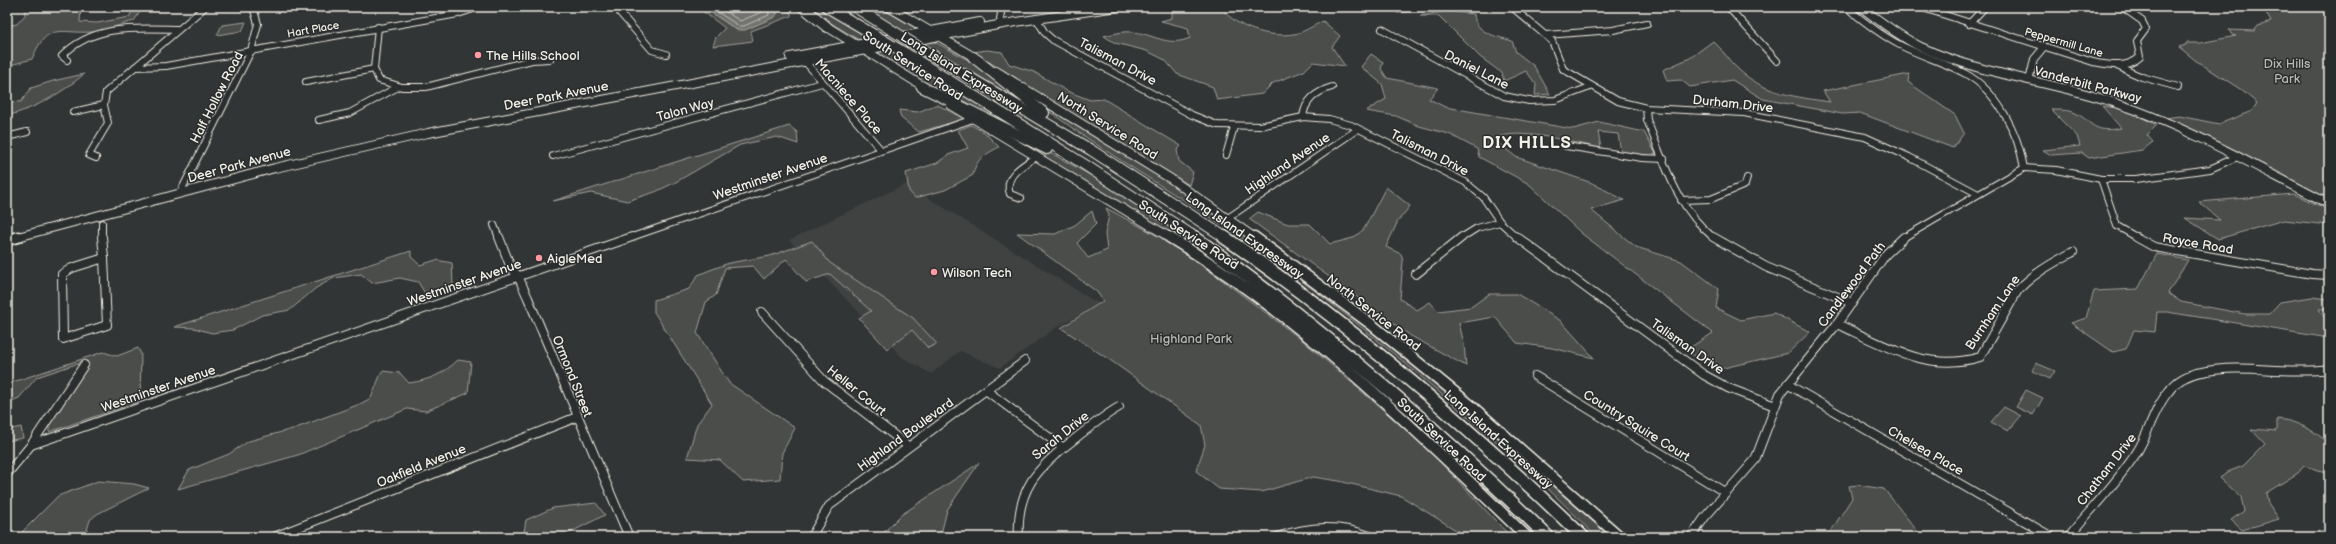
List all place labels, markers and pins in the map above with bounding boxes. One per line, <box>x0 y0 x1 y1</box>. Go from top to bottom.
place label: The Hills School <box>486 48 580 64</box>
marker: The Hills School <box>473 50 483 60</box>
place label: AigleMed <box>547 251 602 267</box>
marker: AigleMed <box>534 253 544 263</box>
place label: Wilson Tech <box>942 265 1012 281</box>
marker: Wilson Tech <box>929 267 939 277</box>

